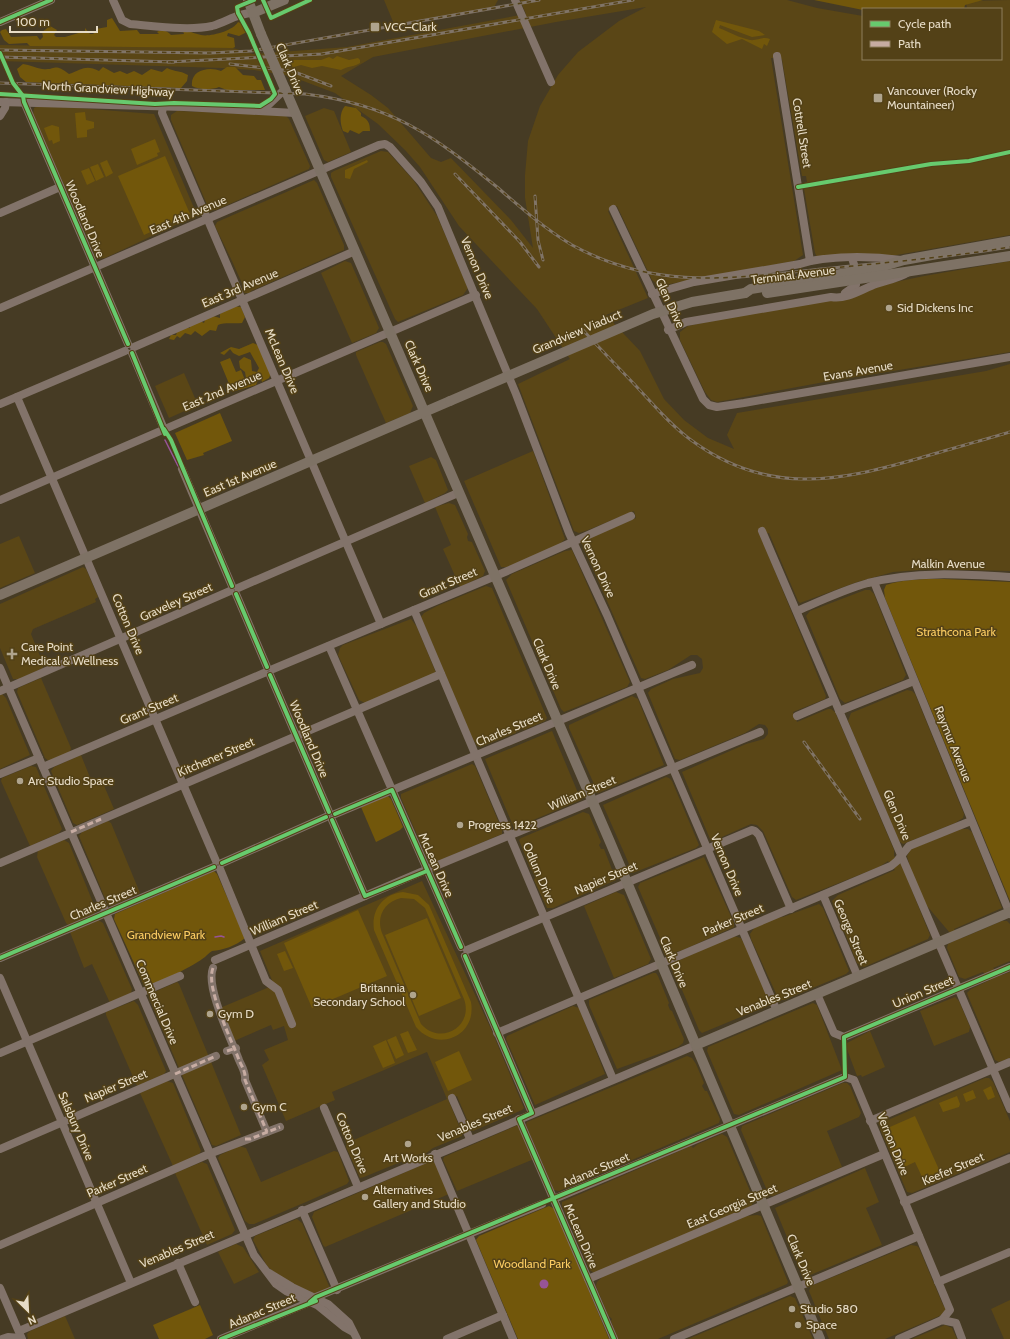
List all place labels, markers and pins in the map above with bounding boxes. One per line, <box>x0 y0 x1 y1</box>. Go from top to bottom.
place label: VCC–Clark <box>384 19 437 34</box>
marker: VCC–Clark <box>369 21 381 33</box>
place label: Vancouver (Rocky Mountaineer) <box>887 83 977 112</box>
marker: Vancouver (Rocky Mountaineer) <box>872 92 884 104</box>
place label: Sid Dickens Inc <box>897 300 974 315</box>
marker: Sid Dickens Inc <box>884 303 894 313</box>
place label: Care Point Medical & Wellness <box>21 639 118 668</box>
marker: Care Point Medical & Wellness <box>6 648 18 660</box>
place label: Arc Studio Space <box>28 773 114 788</box>
marker: Arc Studio Space <box>15 776 25 786</box>
place label: Progress 1422 <box>468 817 537 832</box>
marker: Progress 1422 <box>455 820 465 830</box>
place label: Britannia Secondary School <box>313 980 405 1009</box>
marker: Britannia Secondary School <box>408 990 418 1000</box>
place label: Gym D <box>218 1006 254 1021</box>
marker: Gym D <box>205 1009 215 1019</box>
place label: Gym C <box>252 1099 287 1114</box>
marker: Gym C <box>239 1102 249 1112</box>
marker: Art Works <box>403 1139 413 1149</box>
place label: Art Works <box>383 1150 433 1165</box>
place label: Alternatives Gallery and Studio <box>373 1182 466 1211</box>
marker: Alternatives Gallery and Studio <box>360 1192 370 1202</box>
place label: Studio 580 <box>800 1301 858 1316</box>
marker: Studio 580 <box>787 1304 797 1314</box>
place label: Space <box>806 1317 837 1332</box>
marker: Space <box>793 1320 803 1330</box>

